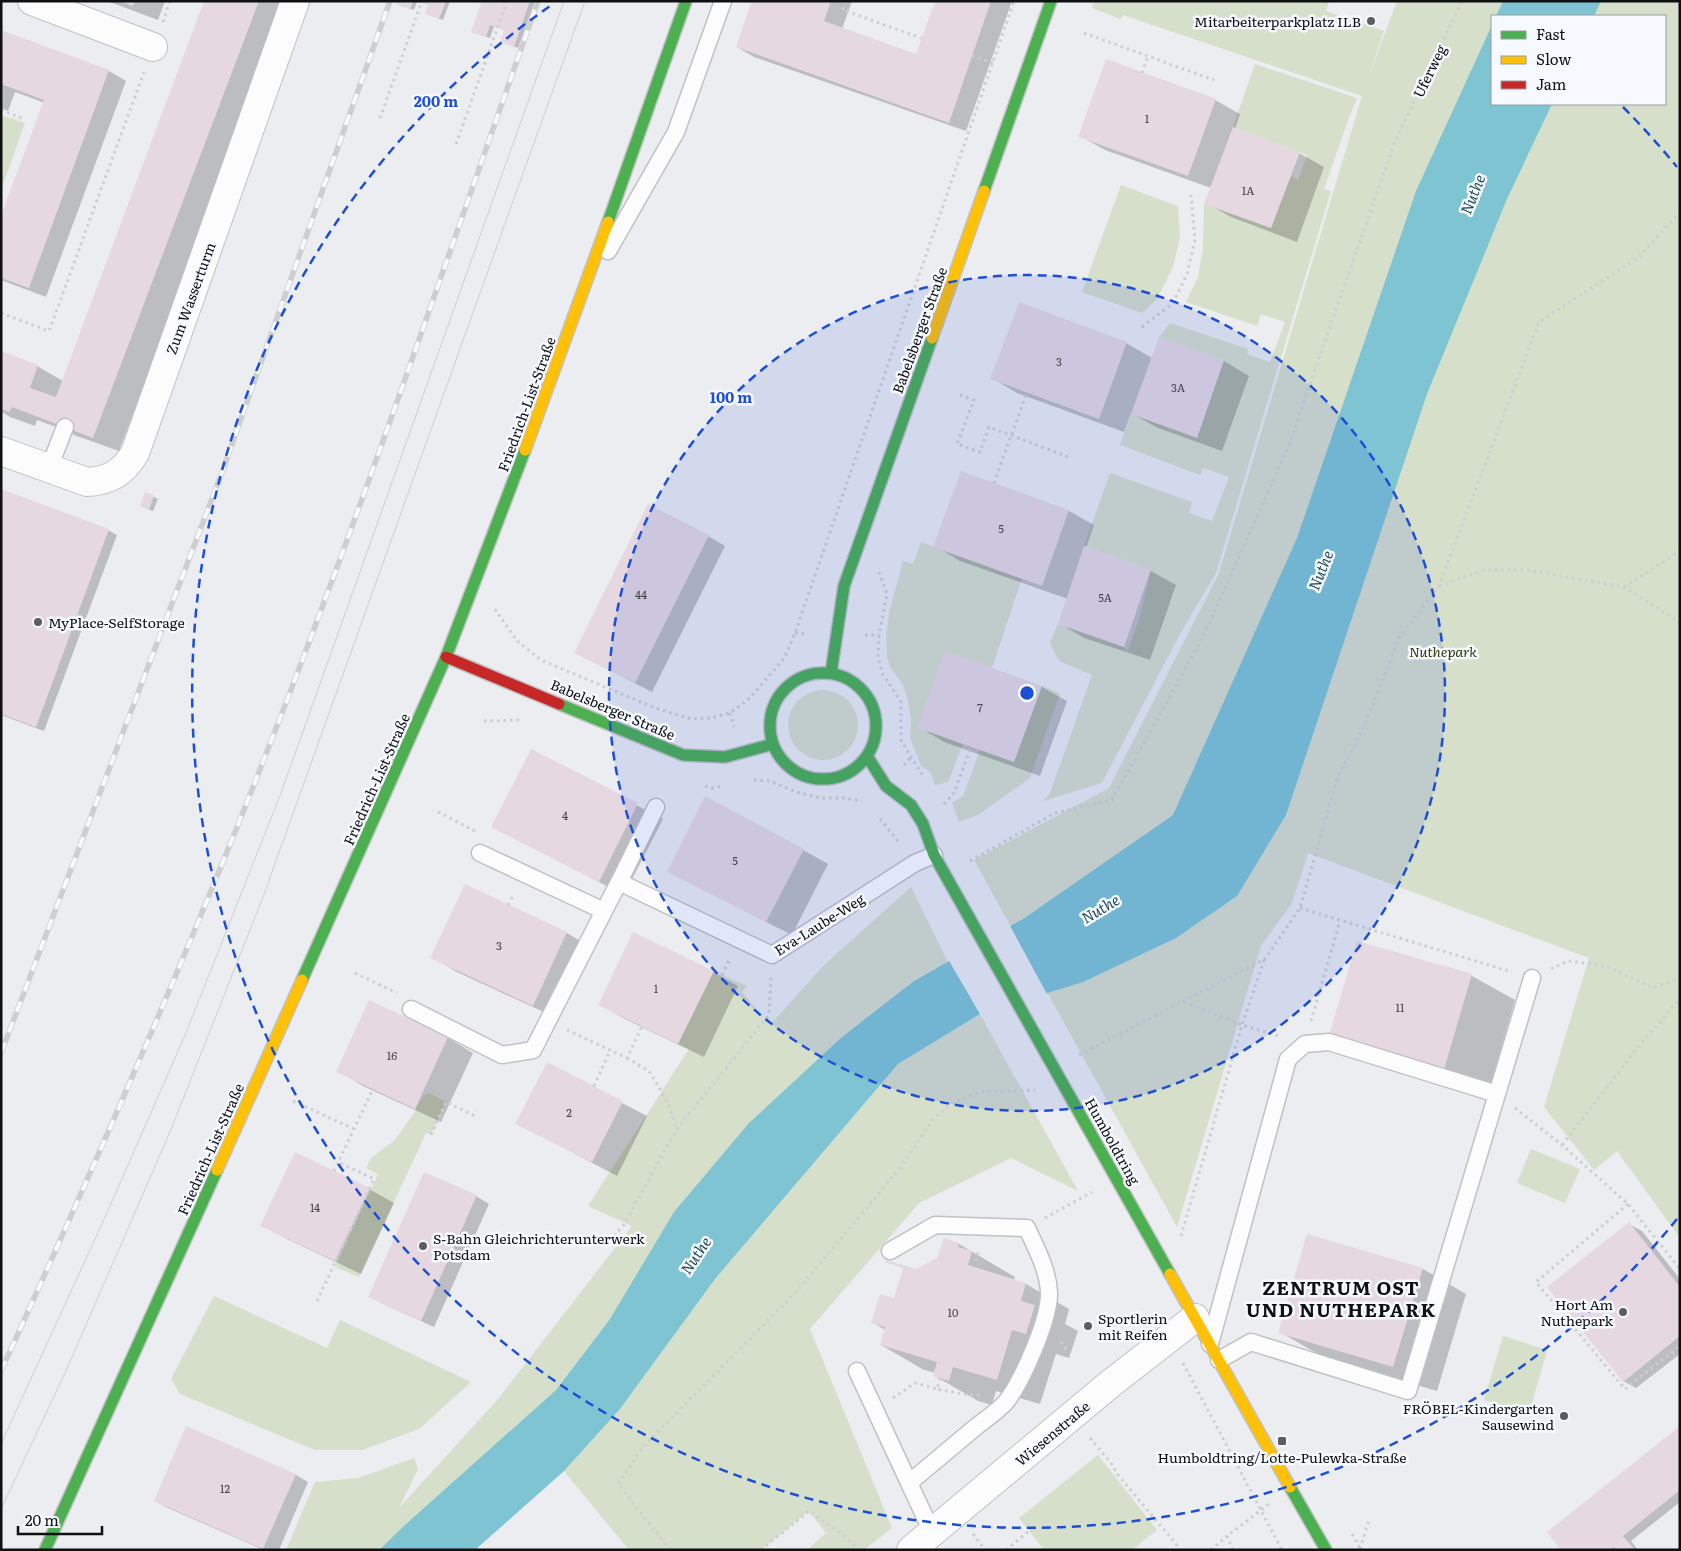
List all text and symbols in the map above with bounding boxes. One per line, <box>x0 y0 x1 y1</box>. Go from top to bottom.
place label: Mitarbeiterparkplatz ILB <box>1194 11 1361 31</box>
marker: Mitarbeiterparkplatz ILB <box>1365 15 1377 27</box>
legend <box>1491 15 1666 105</box>
text: Fast <box>1536 22 1565 45</box>
street label: Uferweg <box>1408 41 1451 101</box>
text: Slow <box>1536 47 1571 70</box>
text: Jam <box>1536 72 1567 95</box>
text: 200 m <box>414 89 458 112</box>
house number: 1 <box>1145 110 1150 126</box>
water label: Nuthe <box>1454 171 1490 217</box>
house number: 1A <box>1242 182 1254 198</box>
street label: Zum Wasserturm <box>160 239 220 357</box>
street label: Babelsberger Straße <box>887 264 951 396</box>
street label: Friedrich-List-Straße <box>492 334 560 474</box>
house number: 3 <box>1056 353 1062 369</box>
house number: 3A <box>1171 379 1185 395</box>
text: 100 m <box>710 385 752 408</box>
house number: 5 <box>998 520 1004 536</box>
water label: Nuthe <box>1302 547 1338 593</box>
house number: 44 <box>635 586 647 602</box>
house number: 5A <box>1098 589 1112 605</box>
place label: MyPlace-SelfStorage <box>48 612 185 632</box>
marker: MyPlace-SelfStorage <box>32 616 44 628</box>
park label: Nuthepark <box>1409 641 1477 661</box>
street label: Babelsberger Straße <box>548 674 678 744</box>
centre of rings <box>1018 684 1036 702</box>
house number: 7 <box>977 699 983 715</box>
street label: Friedrich-List-Straße <box>338 710 414 848</box>
house number: 4 <box>562 807 568 823</box>
house number: 5 <box>732 852 738 868</box>
street label: Eva-Laube-Weg <box>770 888 868 960</box>
water label: Nuthe <box>1076 888 1124 928</box>
house number: 3 <box>496 937 502 953</box>
house number: 1 <box>654 980 659 996</box>
house number: 11 <box>1396 999 1405 1015</box>
house number: 16 <box>387 1047 397 1063</box>
street label: Friedrich-List-Straße <box>172 1080 248 1218</box>
street label: Humboldtring <box>1081 1094 1145 1188</box>
house number: 2 <box>566 1104 572 1120</box>
house number: 14 <box>310 1199 320 1215</box>
place label: S-Bahn Gleichrichterunterwerk Potsdam <box>433 1228 645 1264</box>
water label: Nuthe <box>674 1232 716 1278</box>
marker: S-Bahn Gleichrichterunterwerk Potsdam <box>417 1240 429 1252</box>
district label: ZENTRUM OST UND NUTHEPARK <box>1246 1273 1436 1323</box>
place label: Hort Am Nuthepark <box>1541 1294 1613 1330</box>
house number: 10 <box>948 1304 958 1320</box>
marker: Hort Am Nuthepark <box>1617 1306 1629 1318</box>
place label: Sportlerin mit Reifen <box>1098 1308 1168 1344</box>
marker: Sportlerin mit Reifen <box>1082 1320 1094 1332</box>
street label: Wiesenstraße <box>1010 1396 1094 1470</box>
place label: FRÖBEL-Kindergarten Sausewind <box>1403 1398 1554 1434</box>
marker: FRÖBEL-Kindergarten Sausewind <box>1558 1410 1570 1422</box>
marker: Humboldtring/Lotte-Pulewka-Straße <box>1276 1435 1288 1447</box>
place label: Humboldtring/Lotte-Pulewka-Straße <box>1158 1447 1406 1467</box>
house number: 12 <box>220 1480 230 1496</box>
scale bar <box>18 1504 101 1536</box>
text: 20 m <box>25 1508 59 1531</box>

